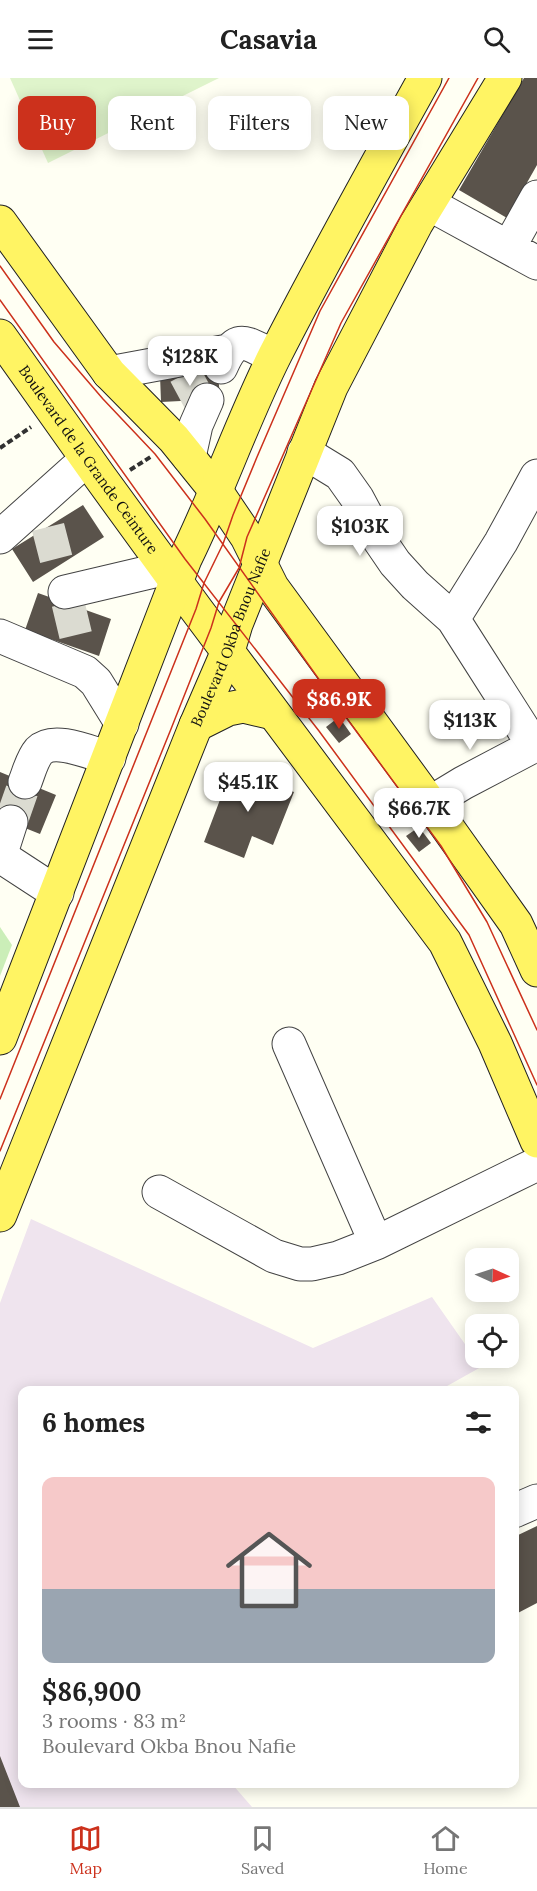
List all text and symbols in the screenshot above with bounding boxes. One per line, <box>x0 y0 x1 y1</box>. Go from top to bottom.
text: Casavia <box>220 22 317 56</box>
icon: menu <box>24 23 57 56</box>
icon: search <box>480 23 513 56</box>
chip: Buy <box>18 96 96 150</box>
chip: Rent <box>108 96 196 150</box>
chip: Filters <box>208 96 311 150</box>
chip: New <box>323 96 409 150</box>
pin: $128K <box>148 336 232 387</box>
text: $128K <box>162 343 218 368</box>
street label: Boulevard de la Grande Ceinture <box>15 361 163 557</box>
pin: $103K <box>318 506 402 557</box>
text: $103K <box>331 513 389 538</box>
street label: Boulevard Okba Bnou Nafie <box>186 545 274 730</box>
pin: $86.9K <box>290 679 388 730</box>
text: $86.9K <box>306 686 372 711</box>
pin: $113K <box>428 700 512 751</box>
text: $113K <box>443 707 497 732</box>
pin: $45.1K <box>199 762 297 813</box>
text: $45.1K <box>218 769 278 794</box>
pin: $66.7K <box>370 788 468 839</box>
text: $66.7K <box>388 795 450 820</box>
north arrow <box>465 1248 519 1302</box>
map controls <box>465 1248 519 1368</box>
button: locate <box>465 1314 519 1368</box>
text: 6 homes <box>42 1406 145 1439</box>
icon: filters <box>462 1406 495 1439</box>
icon: home <box>215 1516 323 1624</box>
text: $86,900 <box>42 1675 142 1708</box>
text: 3 rooms · 83 m² <box>42 1708 186 1733</box>
text: Boulevard Okba Bnou Nafie <box>42 1733 296 1758</box>
tab: Map <box>69 1822 102 1878</box>
tab: Saved <box>241 1822 284 1878</box>
tab: Home <box>423 1822 468 1878</box>

